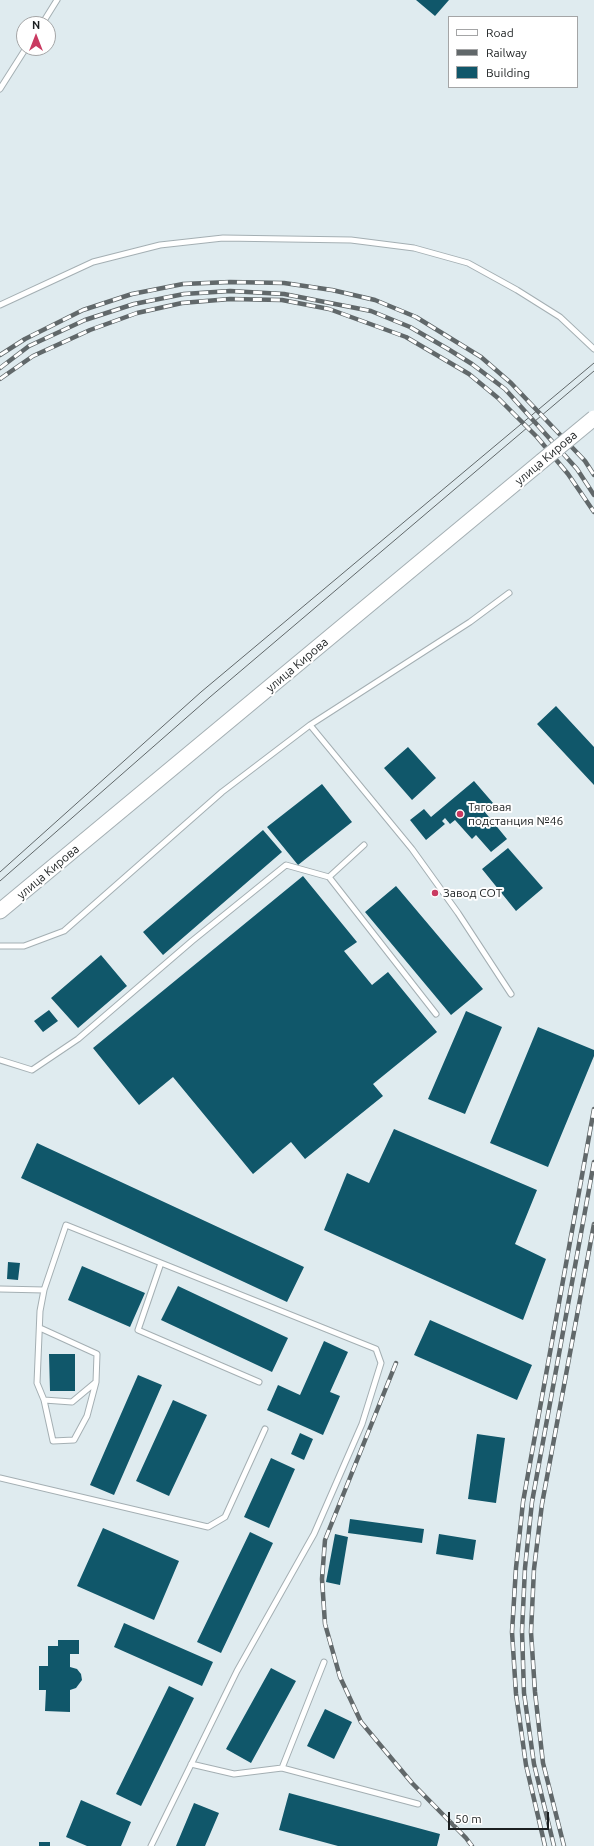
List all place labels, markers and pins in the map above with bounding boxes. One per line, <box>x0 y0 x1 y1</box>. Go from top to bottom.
place label: Тяговая подстанция №46 <box>468 800 563 828</box>
marker: Тяговая подстанция №46 <box>455 809 465 819</box>
place label: Завод СОТ <box>443 886 502 900</box>
marker: Завод СОТ <box>430 888 440 898</box>

